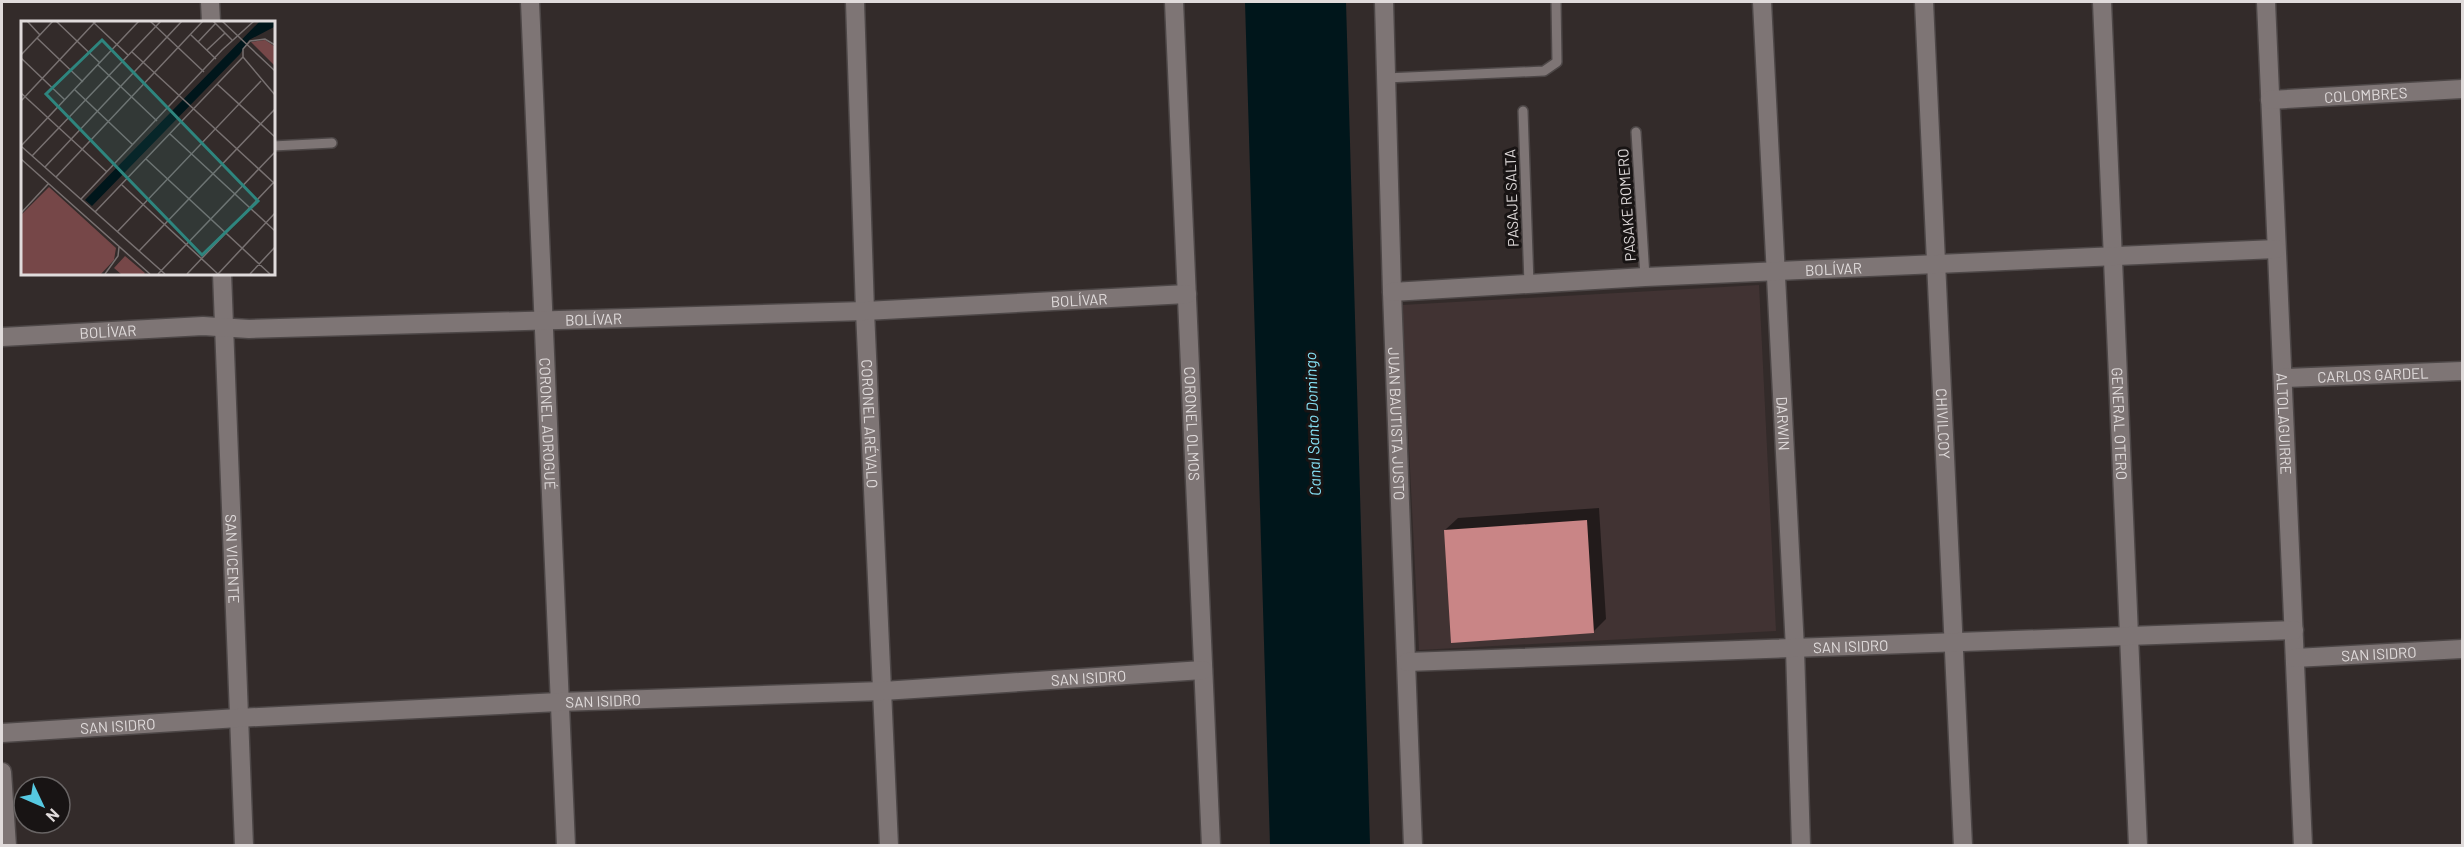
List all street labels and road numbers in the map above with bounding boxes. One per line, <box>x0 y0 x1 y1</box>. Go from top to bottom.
street label: COLOMBRES <box>2324 83 2408 106</box>
street label: PASAKE ROMERO <box>1613 148 1639 262</box>
street label: PASAJE SALTA <box>1500 149 1522 247</box>
street label: BOLÍVAR <box>1805 258 1862 279</box>
street label: BOLÍVAR <box>1050 289 1108 310</box>
street label: BOLÍVAR <box>565 309 622 329</box>
street label: BOLÍVAR <box>79 321 137 342</box>
street label: JUAN BAUTISTA JUSTO <box>1385 347 1409 501</box>
street label: CORONEL ADROGUÉ <box>536 357 560 490</box>
street label: CORONEL ARÉVALO <box>858 359 882 489</box>
street label: CARLOS GARDEL <box>2317 363 2429 386</box>
street label: CORONEL OLMOS <box>1181 366 1204 481</box>
street label: GENERAL OTERO <box>2109 367 2131 480</box>
street label: ALTOLAGUIRRE <box>2273 372 2296 475</box>
street label: CHIVILCOY <box>1933 388 1954 459</box>
street label: DARWIN <box>1773 396 1794 451</box>
street label: SAN VICENTE <box>222 514 244 604</box>
street label: SAN ISIDRO <box>1813 636 1889 656</box>
street label: SAN ISIDRO <box>2341 642 2417 664</box>
street label: SAN ISIDRO <box>1050 666 1127 689</box>
street label: SAN ISIDRO <box>565 690 641 711</box>
street label: SAN ISIDRO <box>80 714 156 737</box>

